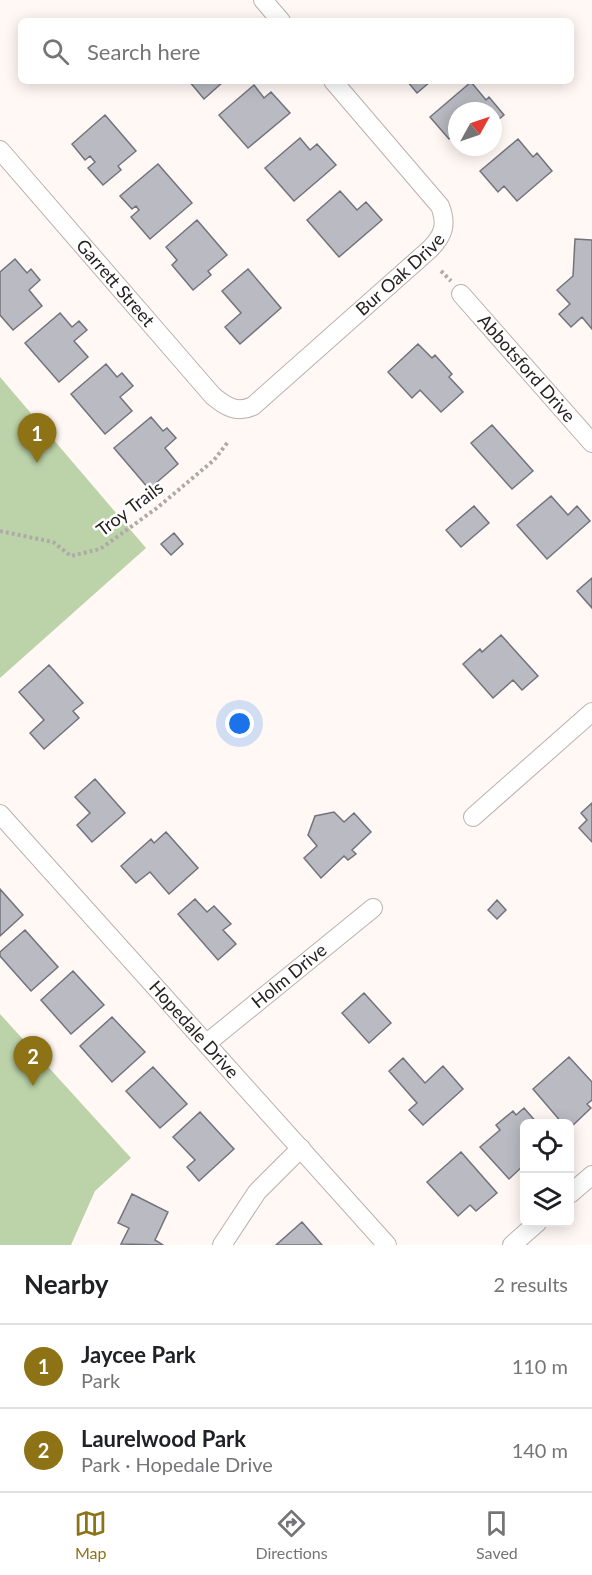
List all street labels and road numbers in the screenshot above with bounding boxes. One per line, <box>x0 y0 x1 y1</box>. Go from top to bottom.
street label: Bur Oak Drive <box>351 229 449 320</box>
street label: Garrett Street <box>72 234 160 331</box>
street label: Abbotsford Drive <box>474 309 581 426</box>
street label: Troy Trails <box>92 476 167 540</box>
street label: Holm Drive <box>247 938 331 1012</box>
street label: Hopedale Drive <box>145 976 244 1082</box>

